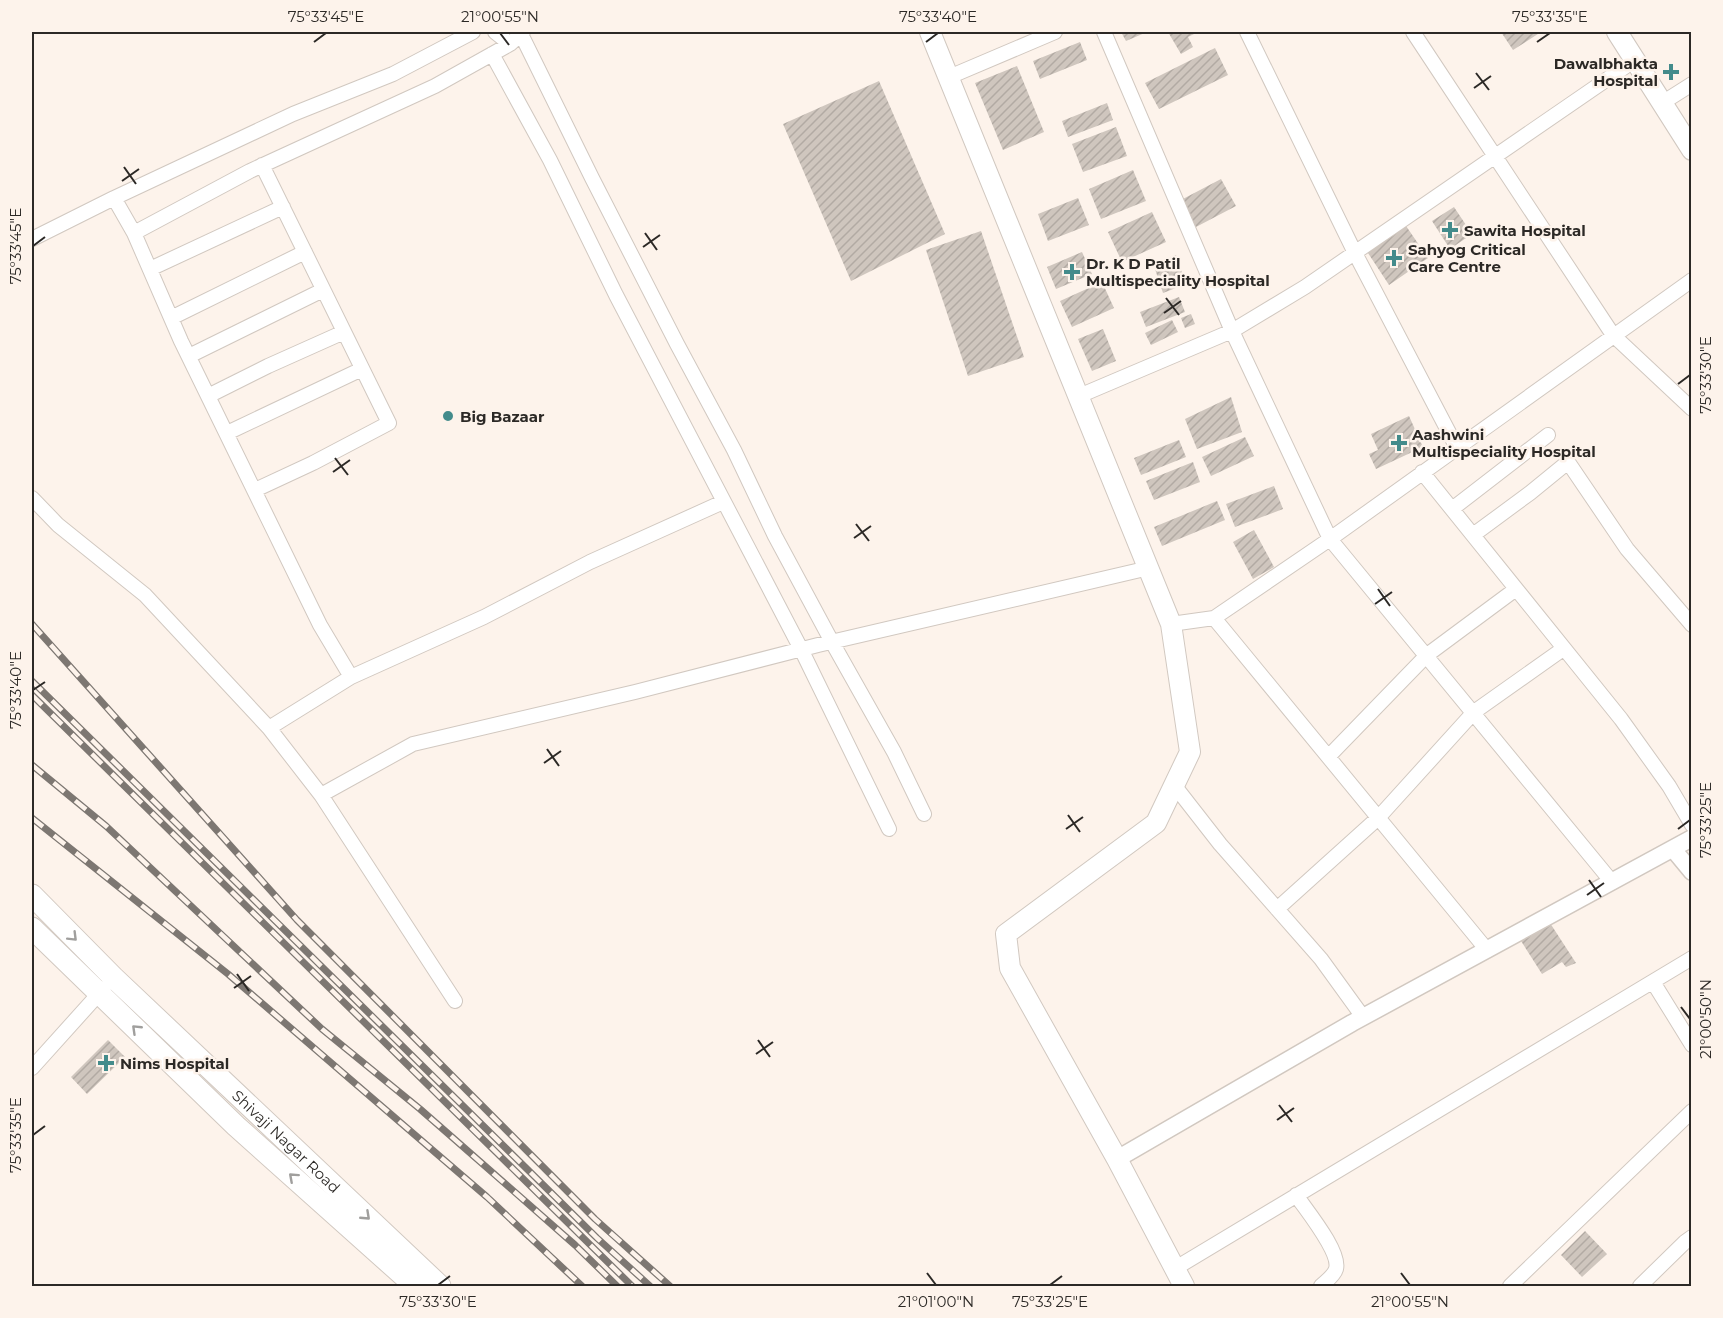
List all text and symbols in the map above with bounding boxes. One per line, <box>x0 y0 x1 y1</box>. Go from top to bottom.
text: 75°33'45"E <box>288 7 364 26</box>
text: 21°00'55"N <box>461 7 539 26</box>
text: 75°33'40"E <box>899 7 977 26</box>
text: 75°33'35"E <box>1512 7 1588 26</box>
place label: Dawalbhakta Hospital <box>1554 54 1658 90</box>
marker: Dawalbhakta Hospital <box>1662 63 1680 81</box>
text: 75°33'45"E <box>6 208 25 284</box>
marker: Sawita Hospital <box>1441 221 1459 239</box>
place label: Sawita Hospital <box>1464 221 1586 240</box>
place label: Sahyog Critical Care Centre <box>1408 240 1526 276</box>
marker: Sahyog Critical Care Centre <box>1385 249 1403 267</box>
place label: Dr. K D Patil Multispeciality Hospital <box>1086 254 1270 290</box>
marker: Dr. K D Patil Multispeciality Hospital <box>1063 263 1081 281</box>
text: 75°33'30"E <box>1696 336 1715 414</box>
place label: Big Bazaar <box>460 407 545 426</box>
marker: Big Bazaar <box>441 409 455 423</box>
place label: Aashwini Multispeciality Hospital <box>1411 425 1596 461</box>
marker: Aashwini Multispeciality Hospital <box>1390 434 1408 452</box>
text: 75°33'40"E <box>6 651 25 729</box>
text: 75°33'25"E <box>1696 782 1715 858</box>
one-way arrow <box>65 929 76 940</box>
text: 21°00'50"N <box>1696 979 1715 1059</box>
one-way arrow <box>132 1026 143 1037</box>
marker: Nims Hospital <box>97 1054 115 1072</box>
place label: Nims Hospital <box>120 1054 229 1073</box>
street label: Shivaji Nagar Road <box>229 1085 345 1197</box>
text: 75°33'35"E <box>6 1097 25 1173</box>
one-way arrow <box>289 1173 300 1184</box>
one-way arrow <box>358 1209 369 1220</box>
text: 75°33'30"E <box>399 1292 477 1311</box>
text: 21°01'00"N <box>898 1292 974 1311</box>
text: 75°33'25"E <box>1012 1292 1088 1311</box>
text: 21°00'55"N <box>1371 1292 1449 1311</box>

